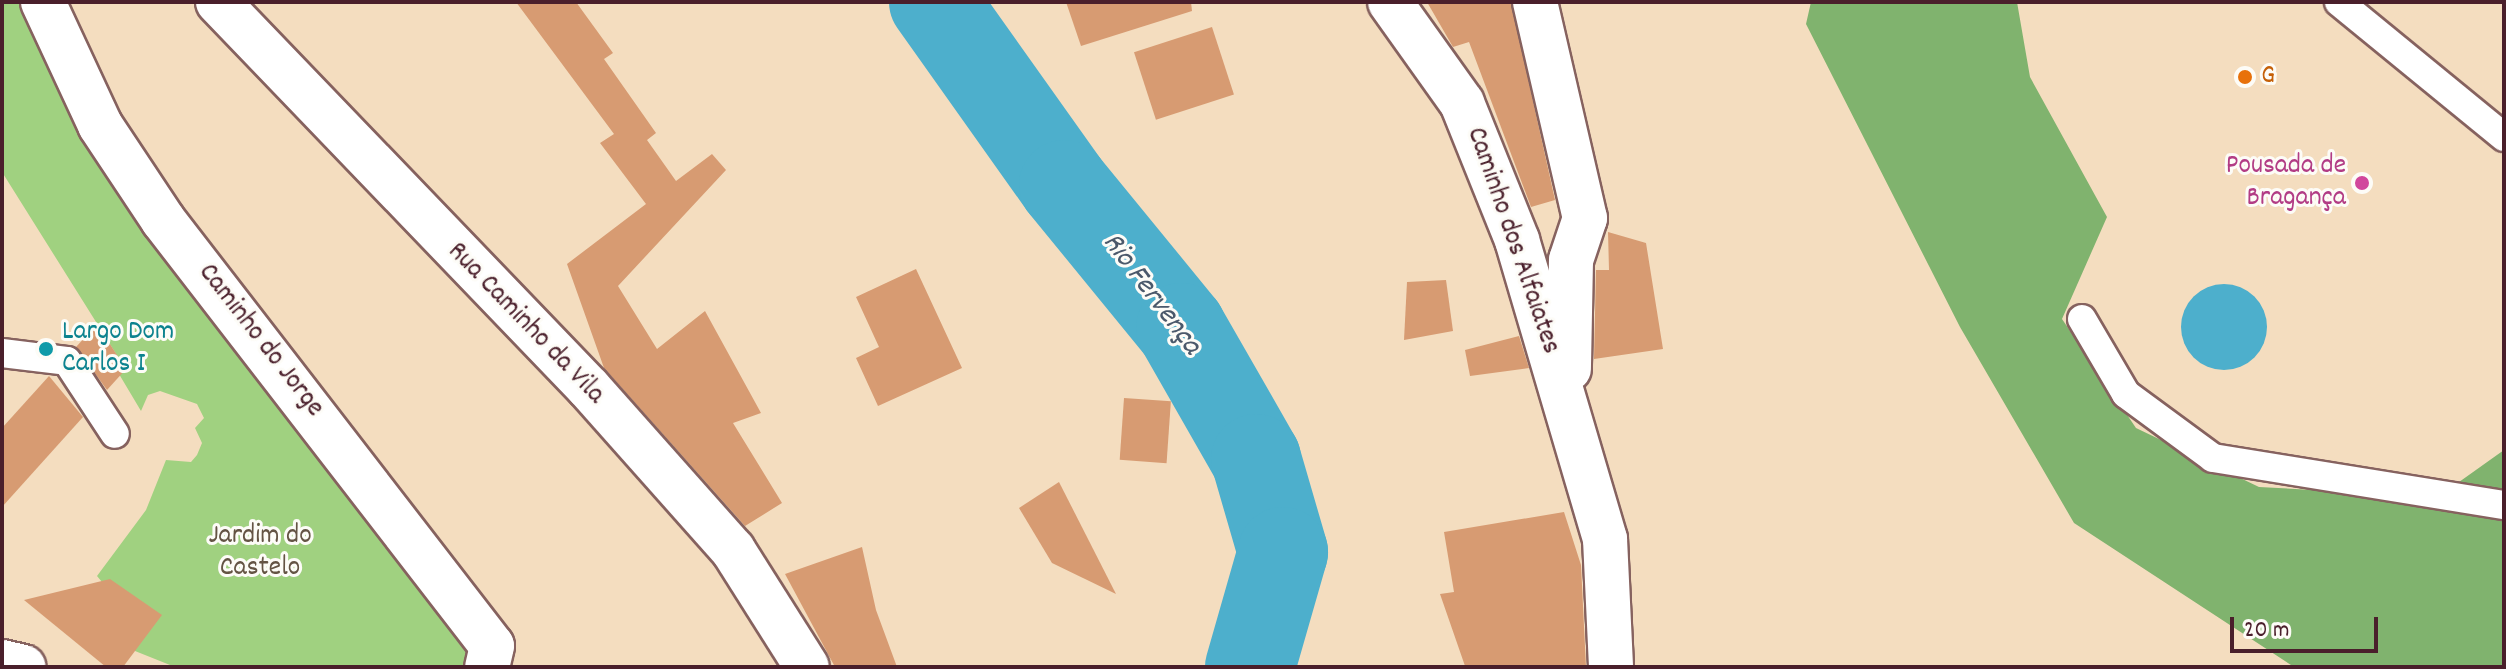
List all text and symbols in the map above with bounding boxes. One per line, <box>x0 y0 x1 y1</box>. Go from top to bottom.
place label: G <box>2261 60 2275 94</box>
marker: G <box>2236 68 2254 86</box>
street label: Caminho dos Alfaiates <box>1457 123 1567 359</box>
place label: Pousada de Bragança <box>2226 150 2346 216</box>
marker: Pousada de Bragança <box>2353 174 2371 192</box>
water label: Rio Fervença <box>1092 227 1208 363</box>
street label: Rua Caminho da Vila <box>439 236 611 412</box>
street label: Caminho do Jorge <box>190 258 330 424</box>
place label: Largo Dom Carlos I <box>62 316 174 382</box>
marker: Largo Dom Carlos I <box>37 340 55 358</box>
park label: Jardim do Castelo <box>208 520 312 586</box>
scale bar <box>2234 601 2382 651</box>
text: 20 m <box>2244 614 2290 648</box>

